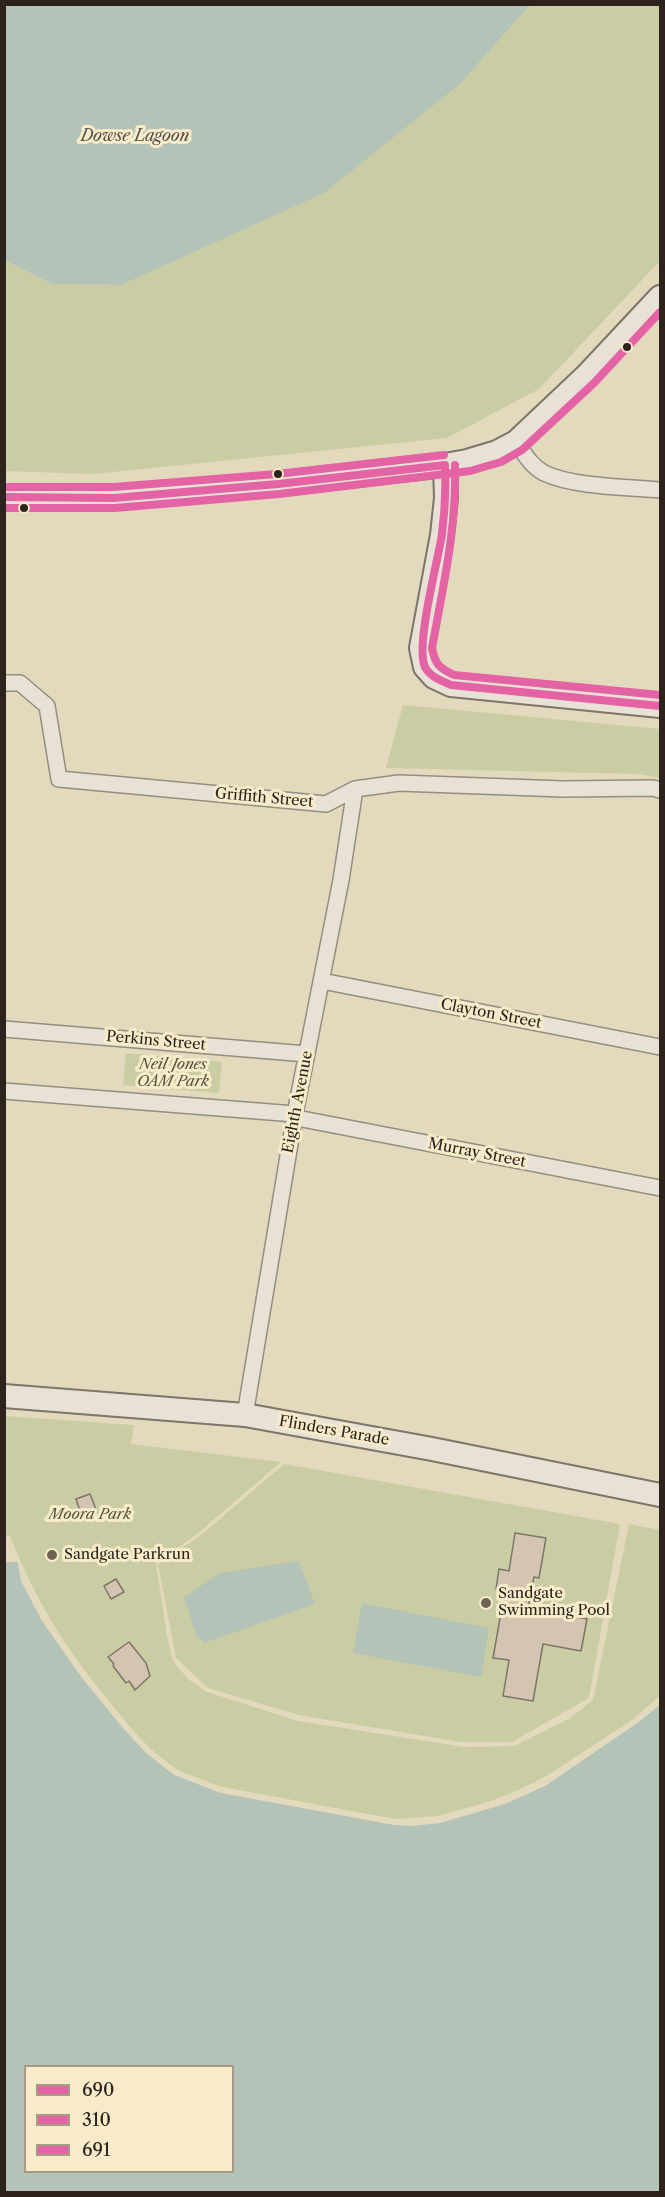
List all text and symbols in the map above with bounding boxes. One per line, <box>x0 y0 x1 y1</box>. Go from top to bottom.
water label: Dowse Lagoon <box>81 126 189 146</box>
unlabelled marker <box>621 341 633 353</box>
unlabelled marker <box>272 468 284 480</box>
unlabelled marker <box>18 502 30 514</box>
street label: Griffith Street <box>214 785 314 811</box>
street label: Clayton Street <box>439 995 543 1033</box>
street label: Perkins Street <box>105 1028 207 1054</box>
street label: Eighth Avenue <box>279 1049 317 1155</box>
park label: Neil Jones OAM Park <box>137 1056 209 1091</box>
street label: Murray Street <box>427 1135 527 1171</box>
street label: Flinders Parade <box>277 1412 391 1450</box>
park label: Moora Park <box>49 1506 131 1524</box>
place label: Sandgate Parkrun <box>64 1546 190 1564</box>
marker: Sandgate Parkrun <box>45 1548 59 1562</box>
place label: Sandgate Swimming Pool <box>498 1585 610 1620</box>
marker: Sandgate Swimming Pool <box>479 1596 493 1610</box>
legend <box>24 2065 234 2173</box>
text: 690 <box>82 2079 115 2101</box>
text: 310 <box>82 2109 111 2131</box>
text: 691 <box>82 2139 111 2161</box>

